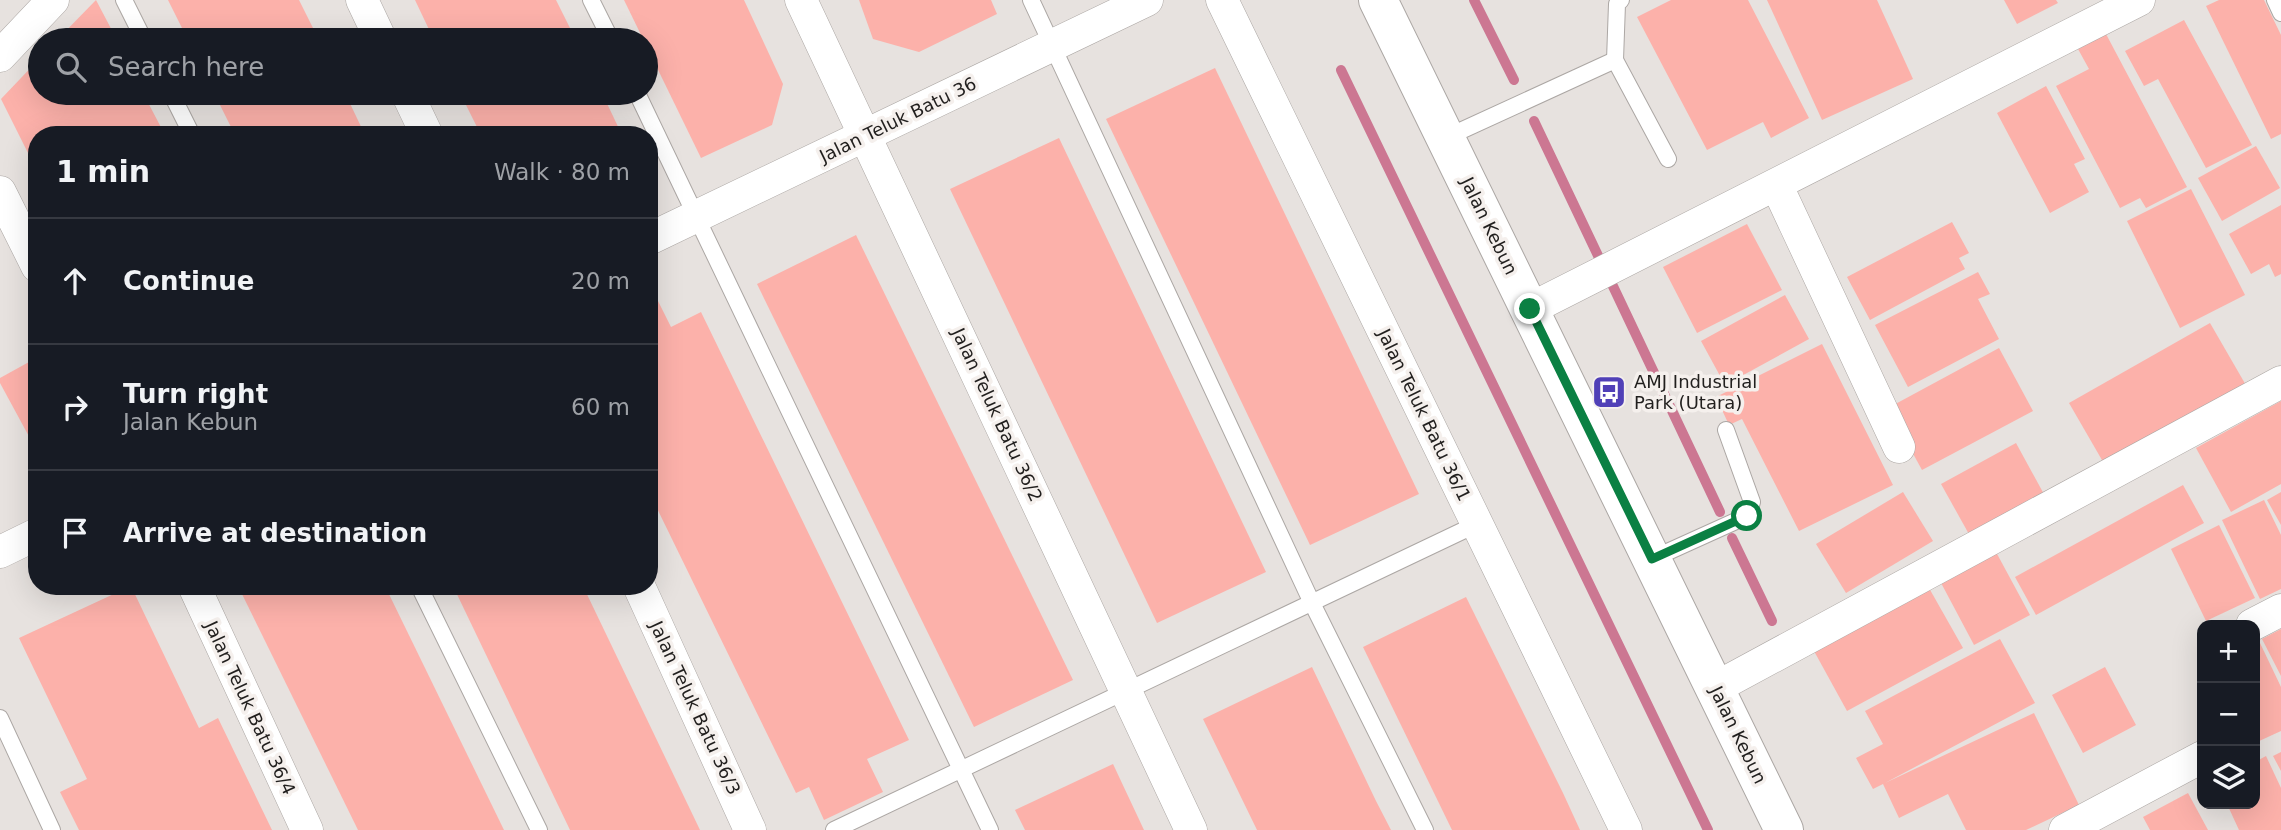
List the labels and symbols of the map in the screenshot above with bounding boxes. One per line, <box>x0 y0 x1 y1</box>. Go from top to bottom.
street label: Jalan Teluk Batu 36 <box>815 73 979 167</box>
street label: Jalan Kebun <box>1456 173 1522 278</box>
route end <box>1514 293 1545 324</box>
street label: Jalan Teluk Batu 36/2 <box>948 324 1047 505</box>
street label: Jalan Teluk Batu 36/1 <box>1373 324 1475 504</box>
place label: AMJ Industrial Park (Utara) <box>1634 371 1757 413</box>
bus stop icon: AMJ Industrial Park (Utara) <box>1590 373 1628 411</box>
route start <box>1731 500 1762 531</box>
street label: Jalan Teluk Batu 36/4 <box>201 617 300 798</box>
street label: Jalan Teluk Batu 36/3 <box>646 617 745 798</box>
street label: Jalan Kebun <box>1705 682 1771 787</box>

